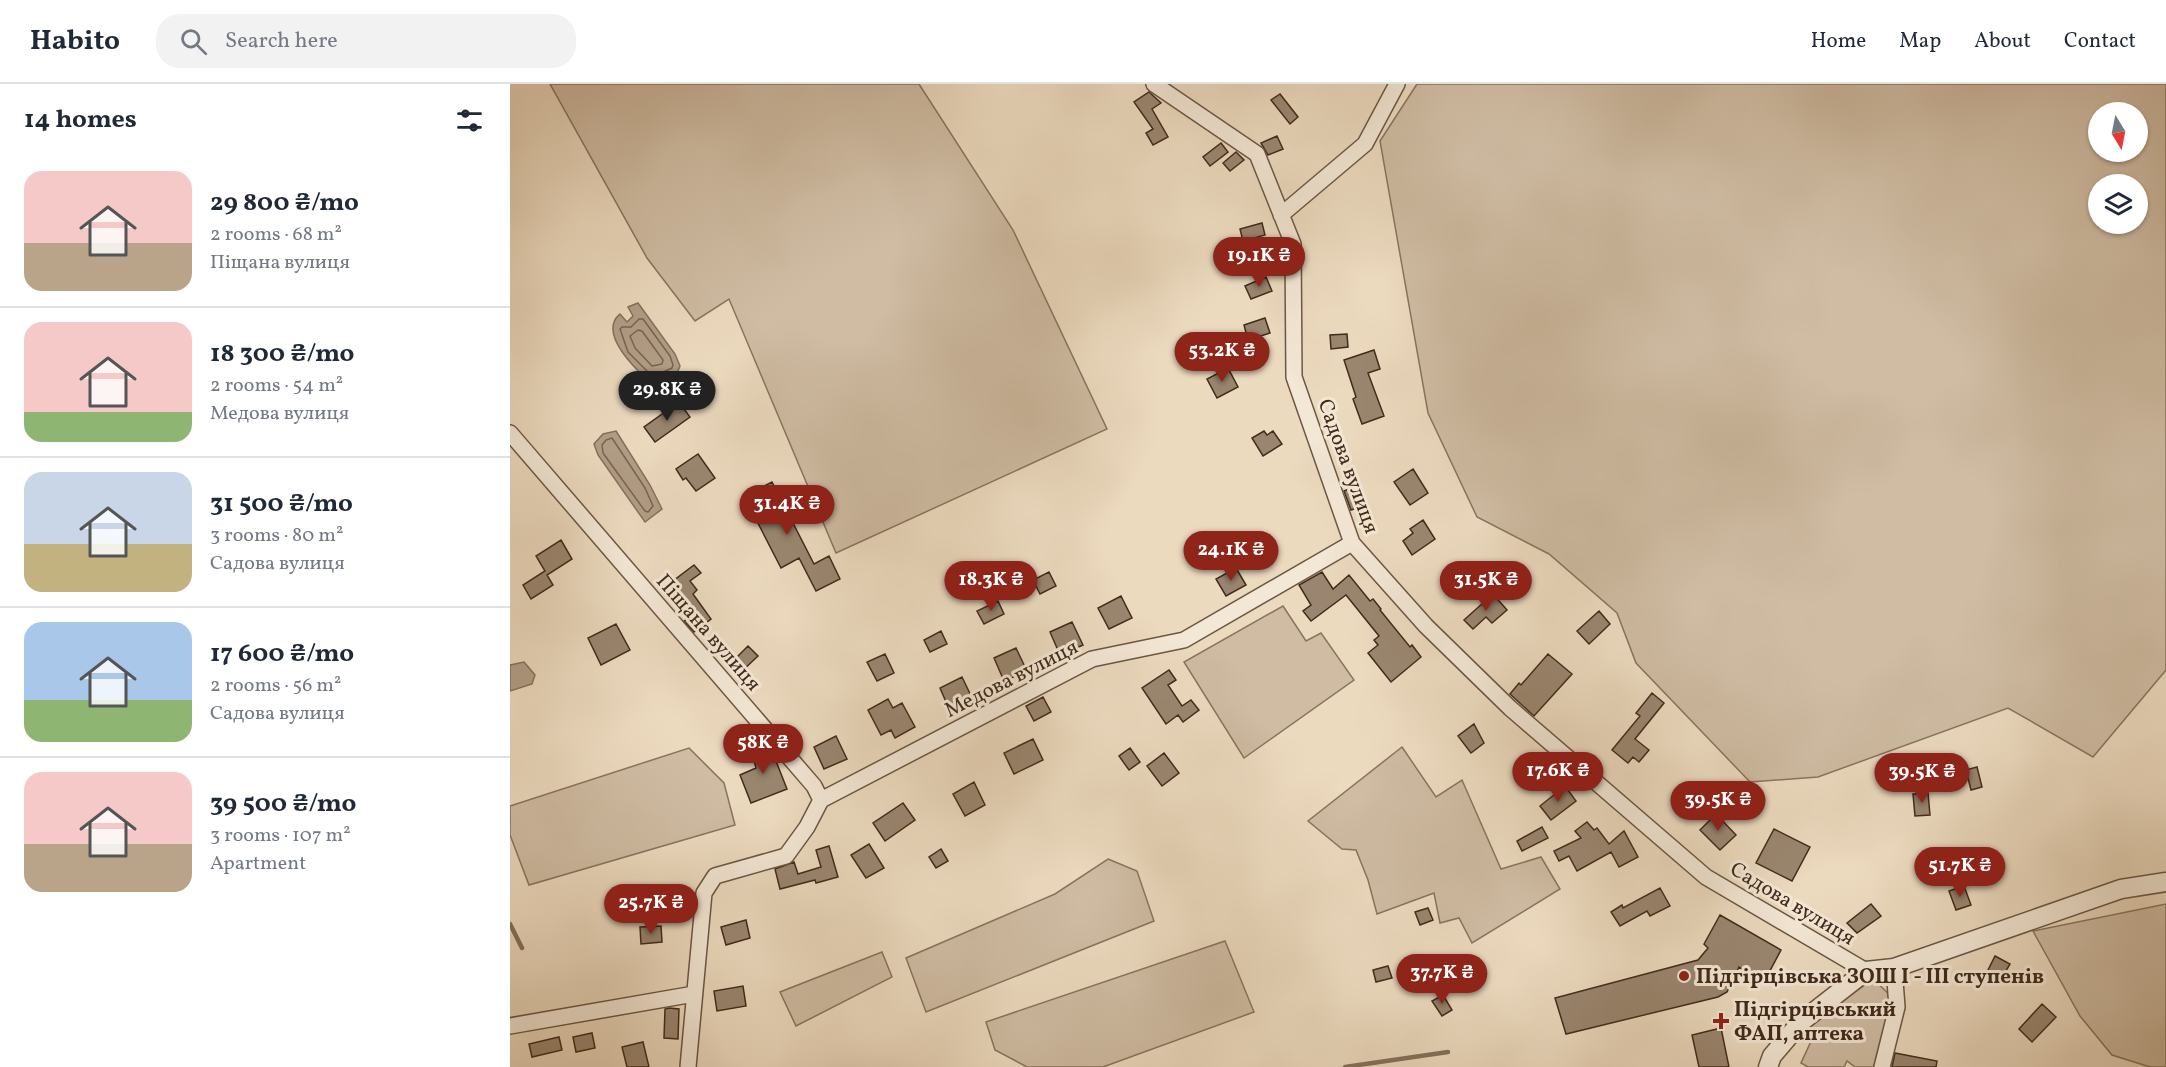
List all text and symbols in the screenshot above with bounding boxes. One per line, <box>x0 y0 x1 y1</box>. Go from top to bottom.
search box <box>156 14 576 68</box>
text: Habito <box>30 22 120 61</box>
icon: search <box>177 25 210 58</box>
text: Search here <box>225 26 338 57</box>
text: Home <box>1811 27 1866 56</box>
text: Map <box>1899 27 1941 56</box>
text: About <box>1974 27 2031 56</box>
text: Contact <box>2064 27 2136 56</box>
text: 14 homes <box>24 102 137 138</box>
north arrow <box>2088 102 2148 162</box>
map controls <box>2088 102 2148 234</box>
icon: filters <box>453 104 486 137</box>
button: layers <box>2088 174 2148 234</box>
text: 29 800 ₴/mo <box>210 185 359 221</box>
icon: home <box>72 195 144 267</box>
text: 2 rooms · 68 m² <box>210 221 342 249</box>
pin: 19.1K ₴ <box>1204 237 1314 288</box>
text: 19.1K ₴ <box>1227 242 1291 270</box>
text: Піщана вулиця <box>210 249 350 277</box>
pin: 53.2K ₴ <box>1167 332 1277 383</box>
text: 18 300 ₴/mo <box>210 336 355 372</box>
text: 53.2K ₴ <box>1189 337 1255 365</box>
icon: home <box>72 346 144 418</box>
pin: 29.8K ₴ <box>612 371 722 422</box>
text: 2 rooms · 54 m² <box>210 372 343 400</box>
text: 29.8K ₴ <box>633 376 701 404</box>
street label: Садова вулиця <box>1310 395 1385 538</box>
text: Медова вулиця <box>210 400 349 428</box>
pin: 31.4K ₴ <box>732 485 842 536</box>
text: 31 500 ₴/mo <box>210 486 353 522</box>
text: 31.4K ₴ <box>753 490 821 518</box>
icon: home <box>72 496 144 568</box>
text: 3 rooms · 80 m² <box>210 522 343 550</box>
pin: 24.1K ₴ <box>1176 531 1286 582</box>
text: 24.1K ₴ <box>1198 536 1264 564</box>
text: Садова вулиця <box>210 550 345 578</box>
pin: 18.3K ₴ <box>936 561 1046 612</box>
pin: 31.5K ₴ <box>1431 561 1541 612</box>
text: 18.3K ₴ <box>958 566 1024 594</box>
text: 31.5K ₴ <box>1454 566 1518 594</box>
street label: Піщана вулиця <box>649 568 767 698</box>
street label: Медова вулиця <box>940 633 1083 725</box>
text: 17 600 ₴/mo <box>210 636 354 672</box>
icon: home <box>72 646 144 718</box>
text: 2 rooms · 56 m² <box>210 672 341 700</box>
text: Садова вулиця <box>210 700 345 728</box>
pin: 58K ₴ <box>721 724 805 775</box>
text: 58K ₴ <box>737 729 789 757</box>
pin: 17.6K ₴ <box>1503 752 1613 803</box>
pin: 39.5K ₴ <box>1867 753 1977 804</box>
text: 17.6K ₴ <box>1526 757 1590 785</box>
text: 39.5K ₴ <box>1888 758 1956 786</box>
pin: 39.5K ₴ <box>1663 781 1773 832</box>
text: 39 500 ₴/mo <box>210 786 356 822</box>
text: 39.5K ₴ <box>1684 786 1752 814</box>
icon: home <box>72 796 144 868</box>
text: 3 rooms · 107 m² <box>210 822 351 850</box>
pin: 51.7K ₴ <box>1905 847 2015 898</box>
text: Apartment <box>210 850 306 878</box>
text: 51.7K ₴ <box>1928 852 1992 880</box>
street label: Садова вулиця <box>1724 855 1860 953</box>
pin: 25.7K ₴ <box>596 884 706 935</box>
text: 25.7K ₴ <box>618 889 684 917</box>
pin: 37.7K ₴ <box>1387 954 1497 1005</box>
text: 37.7K ₴ <box>1410 959 1474 987</box>
place label: Підгірцівська ЗОШ І - ІІІ ступенів <box>1696 963 2044 992</box>
marker: Підгірцівська ЗОШ І - ІІІ ступенів <box>1677 969 1691 983</box>
place label: Підгірцівський ФАП, аптека <box>1734 996 1896 1049</box>
marker: Підгірцівський ФАП, аптека <box>1712 1012 1730 1030</box>

